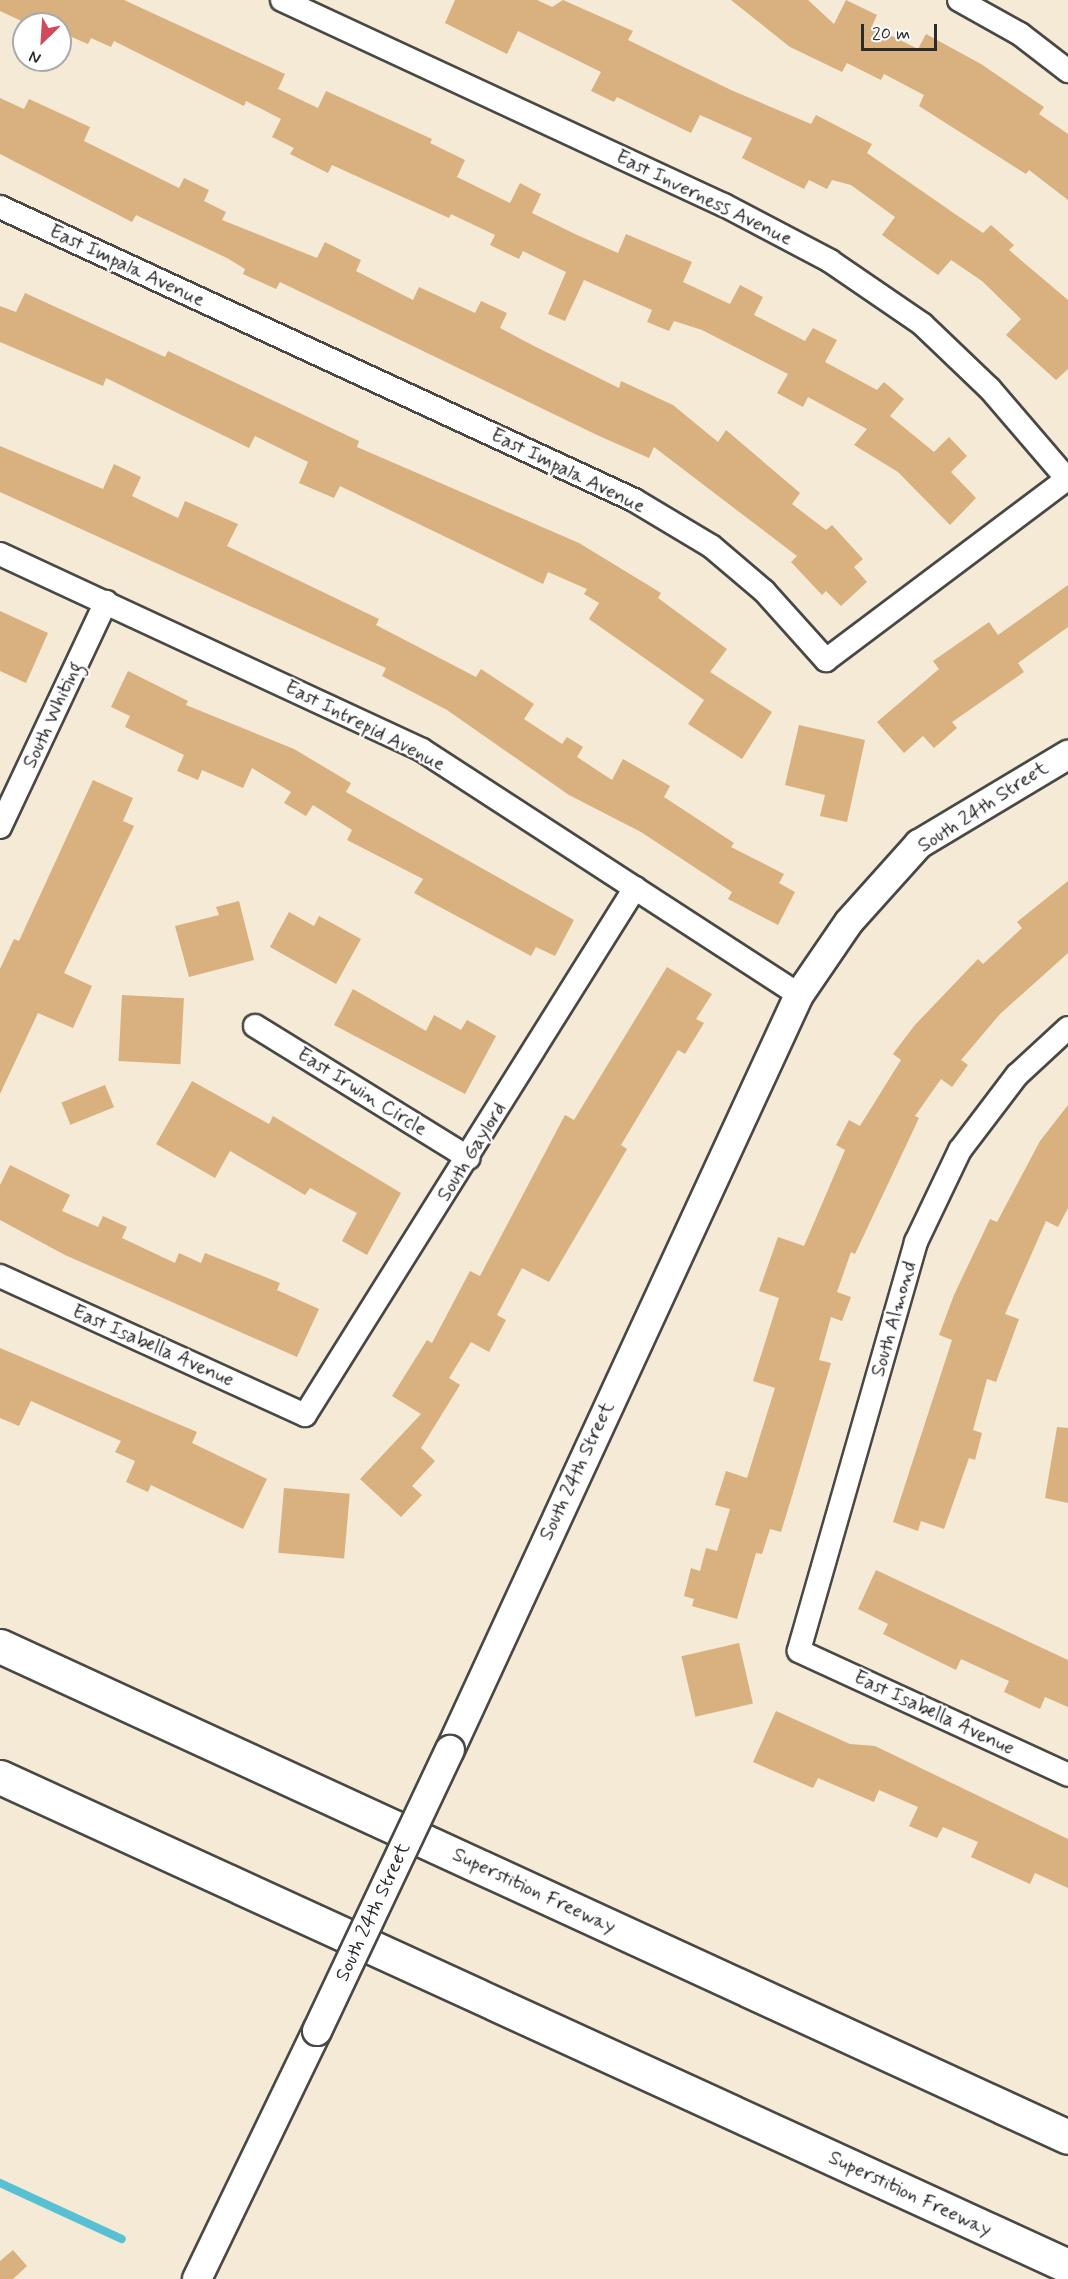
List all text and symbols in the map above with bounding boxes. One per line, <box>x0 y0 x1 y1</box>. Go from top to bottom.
north arrow <box>12 12 72 72</box>
scale bar <box>864 12 940 50</box>
text: 20 m <box>872 22 910 46</box>
text: N <box>26 45 44 69</box>
street label: East Inverness Avenue <box>612 145 796 251</box>
street label: East Impala Avenue <box>45 219 209 313</box>
street label: East Impala Avenue <box>487 423 649 519</box>
street label: South Whiting <box>18 658 88 772</box>
street label: East Intrepid Avenue <box>280 675 450 777</box>
street label: South 24th Street <box>913 756 1053 858</box>
street label: East Irwin Circle <box>293 1043 431 1141</box>
street label: South Gaylord <box>432 1098 512 1206</box>
street label: South Almond <box>866 1259 922 1379</box>
street label: East Isabella Avenue <box>67 1299 239 1393</box>
street label: South 24th Street <box>534 1398 620 1544</box>
street label: East Isabella Avenue <box>849 1665 1019 1761</box>
street label: South 24th Street <box>330 1839 416 1985</box>
street label: Superstition Freeway <box>449 1843 619 1939</box>
street label: Superstition Freeway <box>825 2146 995 2242</box>

